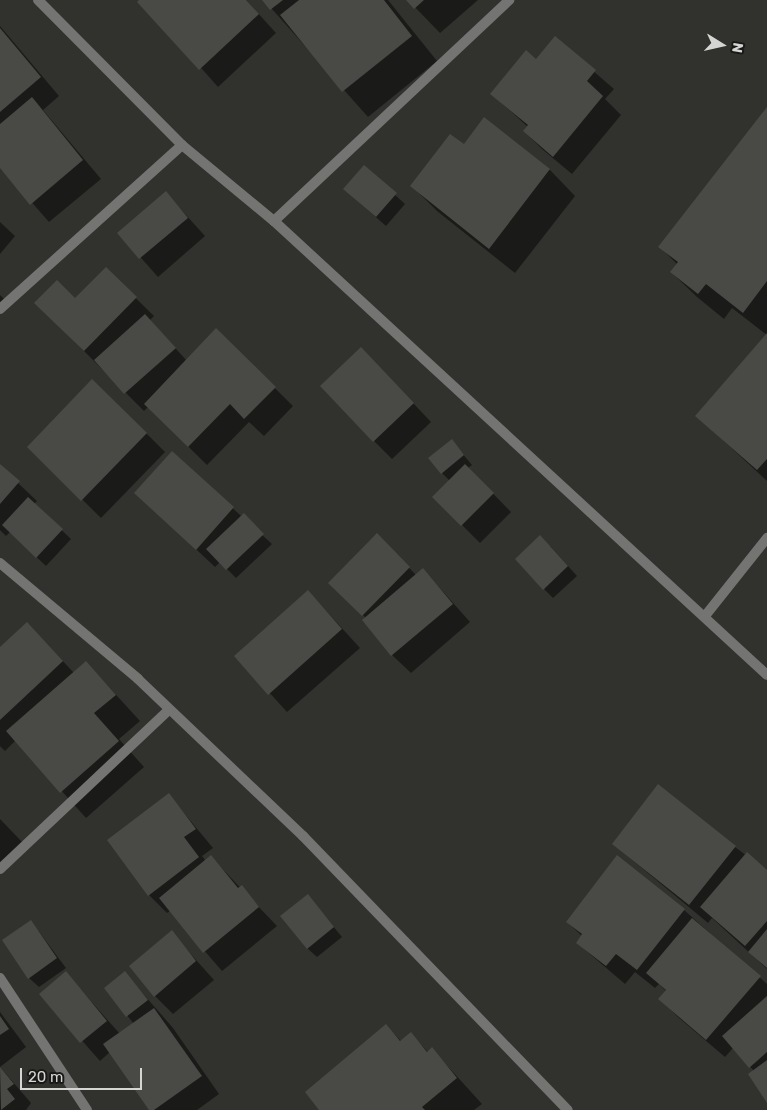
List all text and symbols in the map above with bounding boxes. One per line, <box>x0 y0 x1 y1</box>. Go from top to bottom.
north arrow <box>697 20 747 70</box>
text: N <box>728 41 747 54</box>
scale bar <box>22 1058 145 1090</box>
text: 20 m <box>28 1068 63 1086</box>

